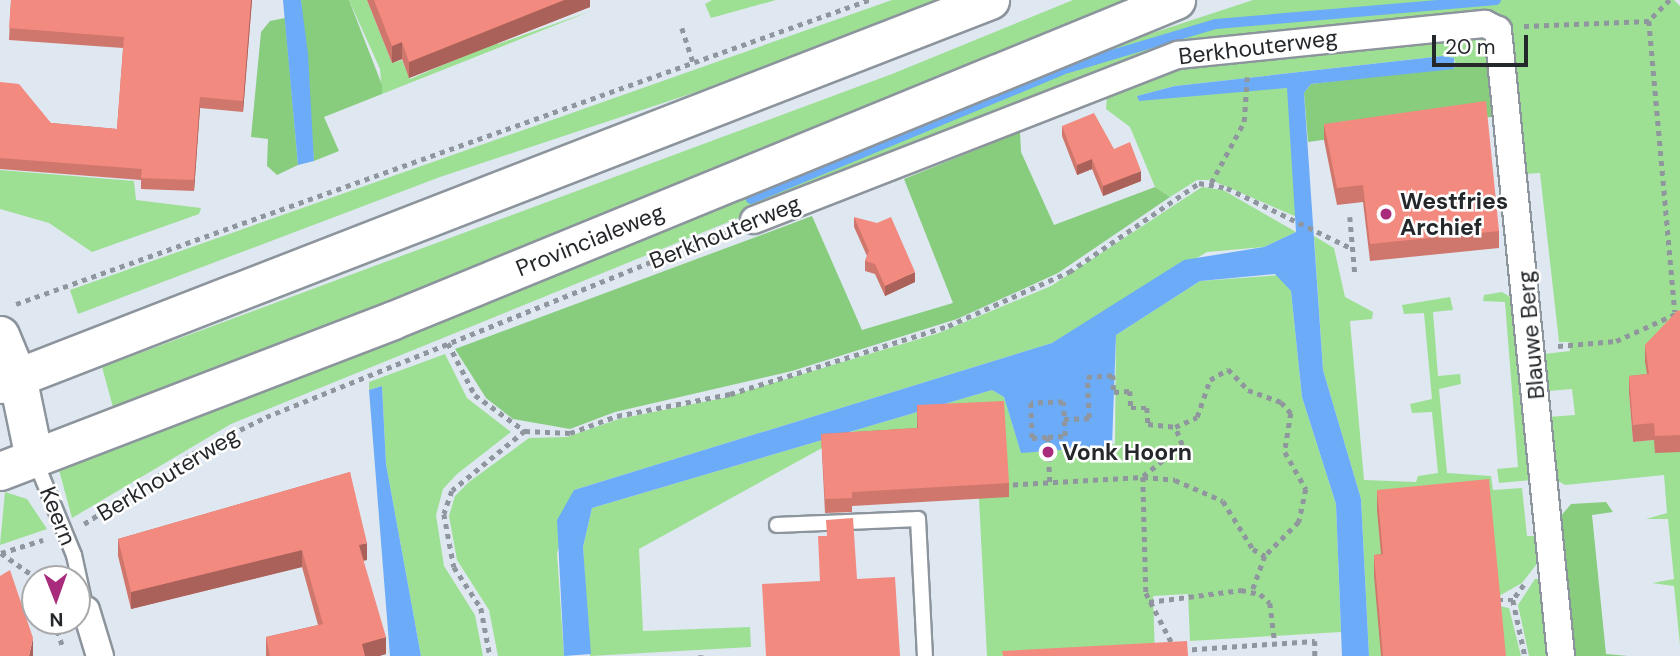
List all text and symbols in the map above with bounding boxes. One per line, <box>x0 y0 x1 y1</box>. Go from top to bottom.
scale bar <box>1435 21 1531 65</box>
street label: Berkhouterweg <box>1177 24 1339 70</box>
text: 20 m <box>1445 33 1496 61</box>
place label: Westfries Archief <box>1400 187 1508 241</box>
street label: Berkhouterweg <box>646 189 804 275</box>
street label: Provincialeweg <box>512 198 668 282</box>
marker: Westfries Archief <box>1378 206 1394 222</box>
street label: Blauwe Berg <box>1512 270 1550 400</box>
street label: Berkhouterweg <box>92 421 244 527</box>
place label: Vonk Hoorn <box>1062 438 1192 466</box>
marker: Vonk Hoorn <box>1040 444 1056 460</box>
street label: Keern <box>34 483 82 549</box>
north arrow <box>21 565 91 635</box>
text: N <box>49 607 63 632</box>

